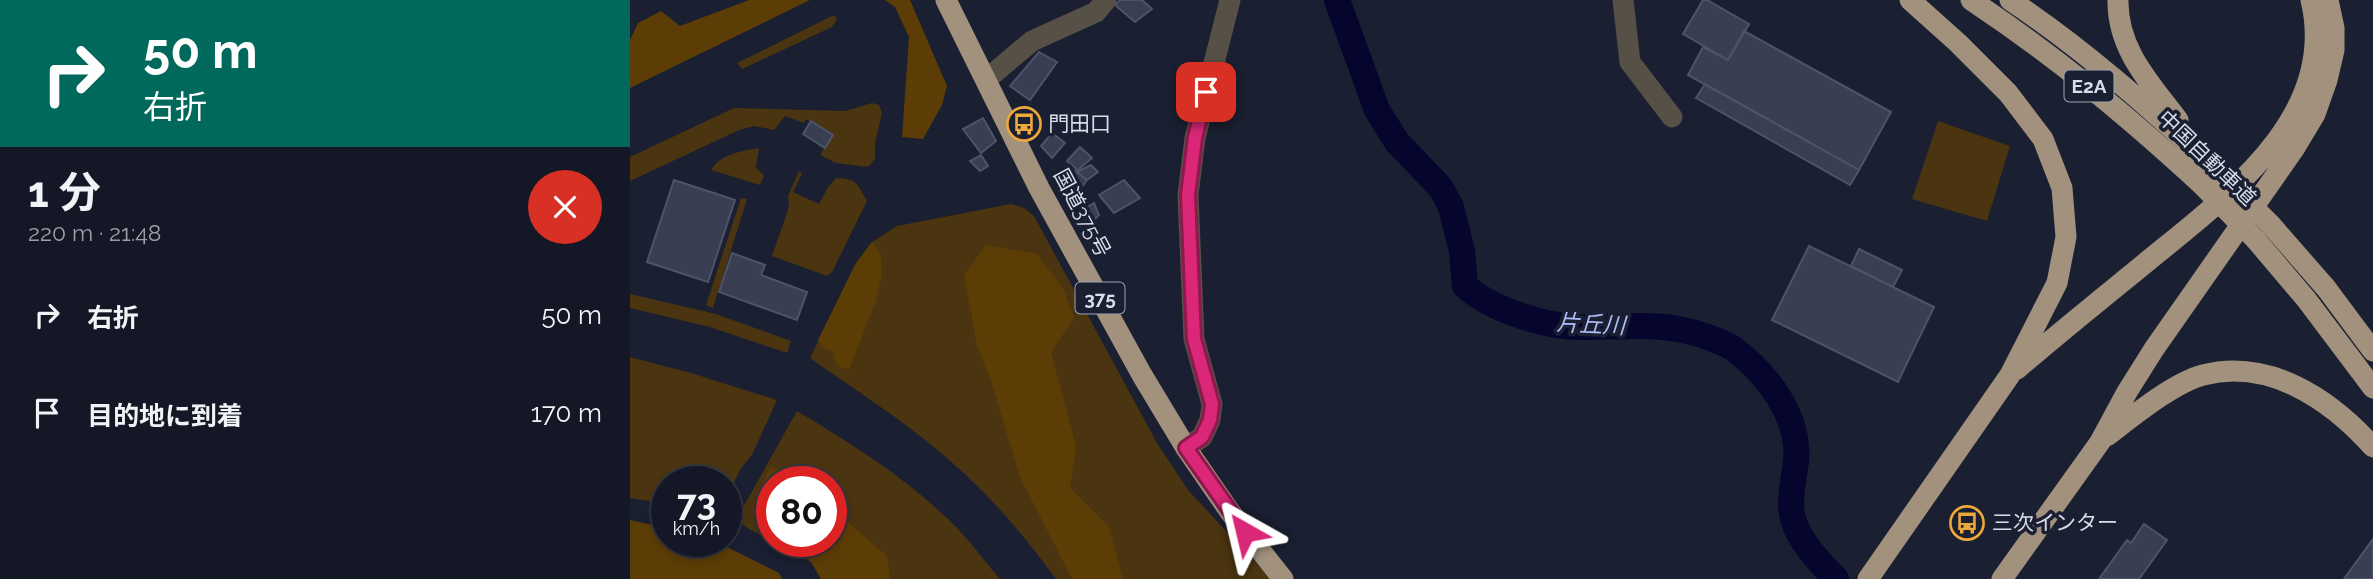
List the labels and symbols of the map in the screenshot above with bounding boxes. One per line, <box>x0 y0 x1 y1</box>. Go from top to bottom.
pin <box>1176 62 1236 122</box>
road number: E2A <box>2064 71 2114 102</box>
bus stop icon: 門田口 <box>1005 105 1043 143</box>
street label: 中国自動車道 <box>2153 105 2261 210</box>
place label: 門田口 <box>1048 111 1111 136</box>
street label: 国道375号 <box>1049 164 1116 261</box>
road number: 375 <box>1076 282 1124 314</box>
water label: 片丘川 <box>1556 308 1629 339</box>
speed limit sign: 80 <box>756 466 847 557</box>
position arrow <box>1208 495 1282 569</box>
bus stop icon: 三次インター <box>1948 504 1986 542</box>
place label: 三次インター <box>1992 510 2118 535</box>

